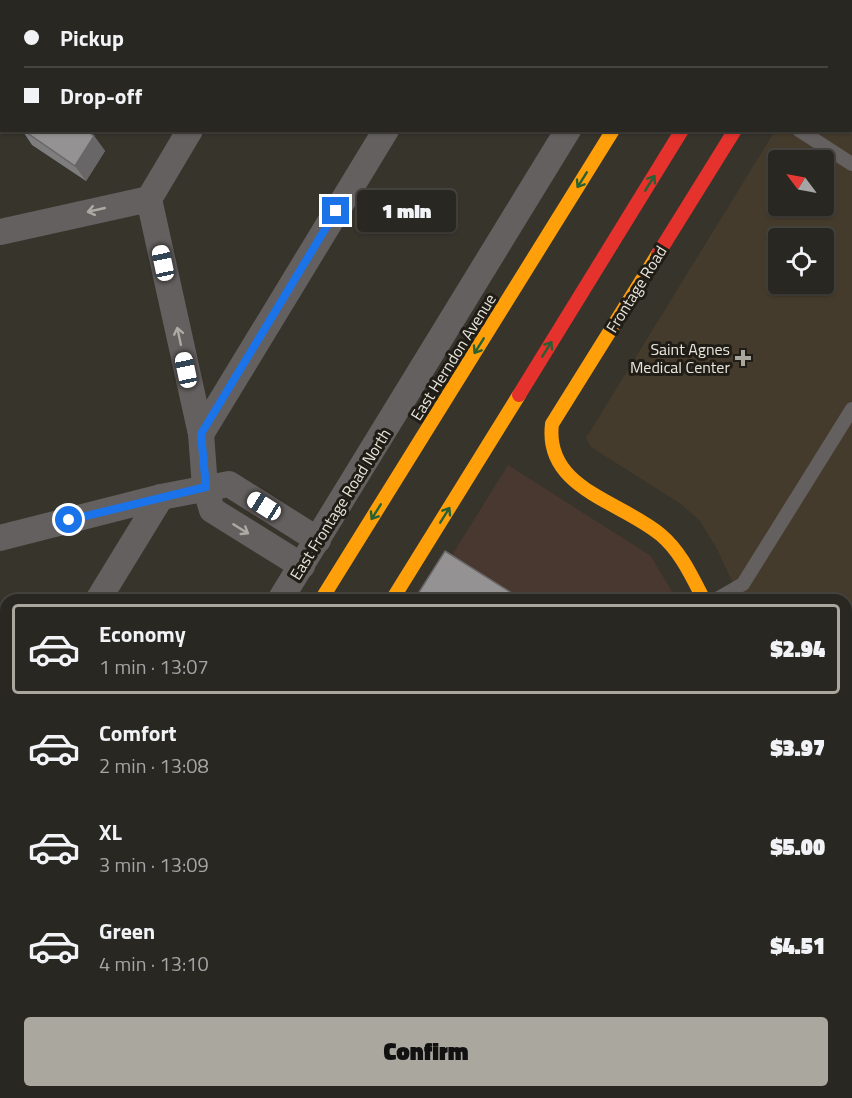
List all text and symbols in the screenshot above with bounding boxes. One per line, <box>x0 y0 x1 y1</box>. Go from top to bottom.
text: Pickup <box>60 21 124 55</box>
text: Drop-off <box>60 79 142 113</box>
north arrow <box>768 150 834 216</box>
map controls <box>768 150 834 294</box>
one-way arrow <box>575 171 587 188</box>
one-way arrow <box>644 175 656 192</box>
callout: 1 min <box>357 190 456 232</box>
text: 1 min <box>382 195 431 226</box>
route end <box>322 197 349 224</box>
one-way arrow <box>86 205 105 217</box>
button: locate <box>768 228 834 294</box>
street label: Frontage Road <box>600 241 672 337</box>
car <box>150 244 176 282</box>
street label: East Herndon Avenue <box>404 289 502 425</box>
one-way arrow <box>173 326 184 346</box>
one-way arrow <box>472 337 484 354</box>
place label: Saint Agnes Medical Center <box>630 337 730 379</box>
one-way arrow <box>542 341 554 358</box>
marker: Saint Agnes Medical Center <box>734 349 752 367</box>
car <box>173 351 199 389</box>
street label: East Frontage Road North <box>284 424 396 584</box>
car <box>244 489 284 523</box>
one-way arrow <box>370 503 382 519</box>
route start <box>55 506 82 533</box>
one-way arrow <box>438 506 451 523</box>
one-way arrow <box>232 523 249 535</box>
text: Economy <box>99 617 186 651</box>
icon: car <box>27 622 81 676</box>
text: $2.94 <box>770 632 825 666</box>
text: 1 min · 13:07 <box>99 651 209 682</box>
text: Comfort <box>99 716 177 750</box>
icon: car <box>27 721 81 775</box>
text: $3.97 <box>770 731 825 765</box>
text: 2 min · 13:08 <box>99 750 209 781</box>
text: XL <box>99 815 122 849</box>
icon: car <box>27 820 81 874</box>
text: $5.00 <box>770 830 825 864</box>
text: 3 min · 13:09 <box>99 849 209 880</box>
text: Green <box>99 914 155 948</box>
icon: car <box>27 919 81 973</box>
text: $4.51 <box>770 929 825 963</box>
text: 4 min · 13:10 <box>99 948 209 979</box>
button: Confirm <box>24 1017 828 1086</box>

